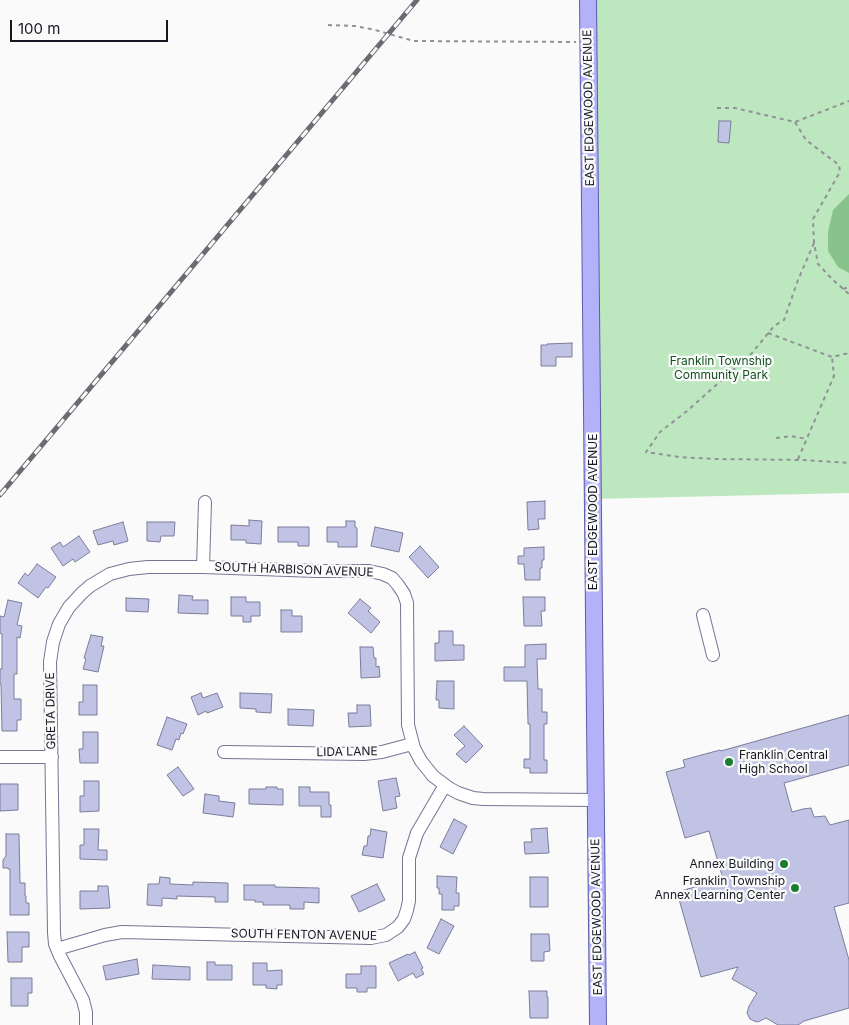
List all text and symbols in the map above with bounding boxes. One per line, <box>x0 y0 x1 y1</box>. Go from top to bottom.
scale bar <box>12 10 170 42</box>
text: 100 m <box>18 19 60 38</box>
street label: EAST EDGEWOOD AVENUE <box>580 30 598 186</box>
park label: Franklin Township Community Park <box>670 354 772 382</box>
street label: EAST EDGEWOOD AVENUE <box>586 434 600 590</box>
street label: SOUTH HARBISON AVENUE <box>214 560 374 580</box>
street label: GRETA DRIVE <box>43 672 59 750</box>
street label: LIDA LANE <box>316 744 378 760</box>
place label: Franklin Central High School <box>739 748 828 776</box>
marker: Franklin Central High School <box>723 756 735 768</box>
street label: EAST EDGEWOOD AVENUE <box>588 839 606 995</box>
place label: Annex Building <box>689 857 774 871</box>
marker: Annex Building <box>778 858 790 870</box>
place label: Franklin Township Annex Learning Center <box>655 874 785 902</box>
marker: Franklin Township Annex Learning Center <box>789 882 801 894</box>
street label: SOUTH FENTON AVENUE <box>231 927 377 943</box>

